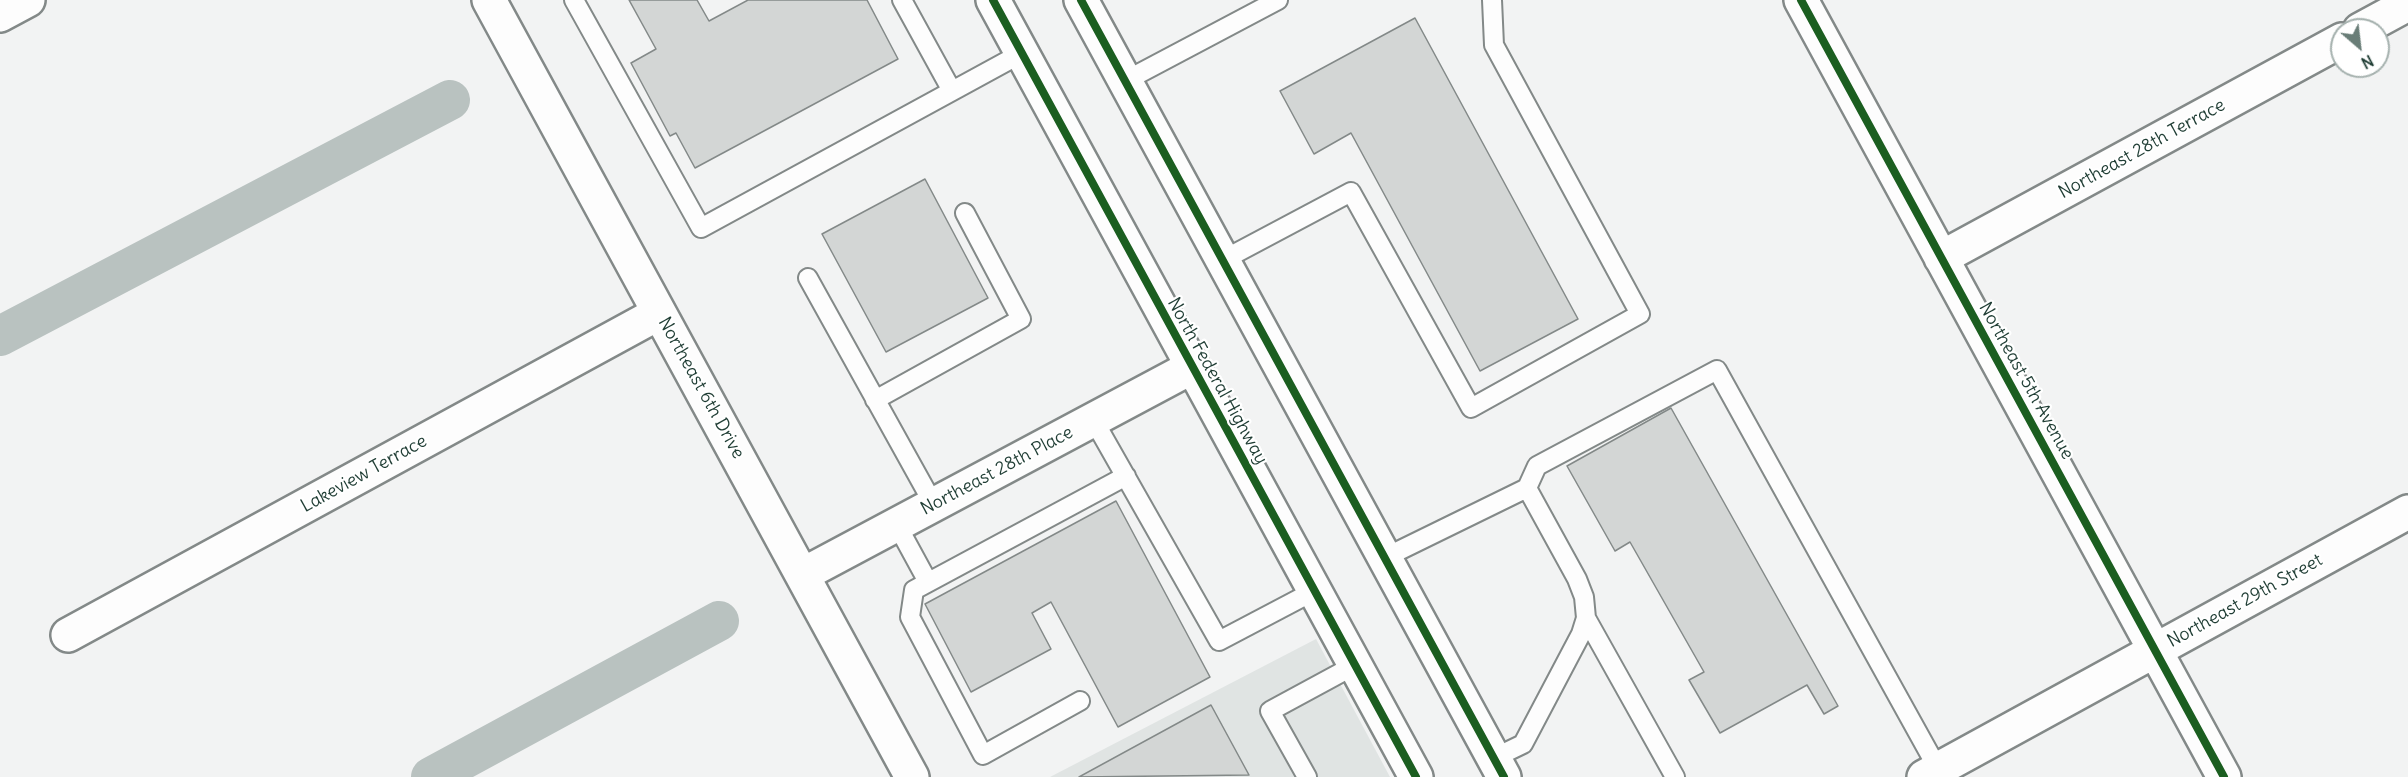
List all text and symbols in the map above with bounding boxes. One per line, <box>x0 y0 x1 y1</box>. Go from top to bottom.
north arrow <box>2330 18 2390 78</box>
text: N <box>2358 51 2377 74</box>
street label: Northeast 28th Terrace <box>2055 94 2229 204</box>
street label: North Federal Highway <box>1162 294 1272 468</box>
street label: Northeast 5th Avenue <box>1974 299 2078 463</box>
street label: Northeast 6th Drive <box>653 313 749 463</box>
street label: Northeast 28th Place <box>917 422 1077 520</box>
street label: Lakeview Terrace <box>297 430 431 518</box>
street label: Northeast 29th Street <box>2164 549 2326 653</box>

